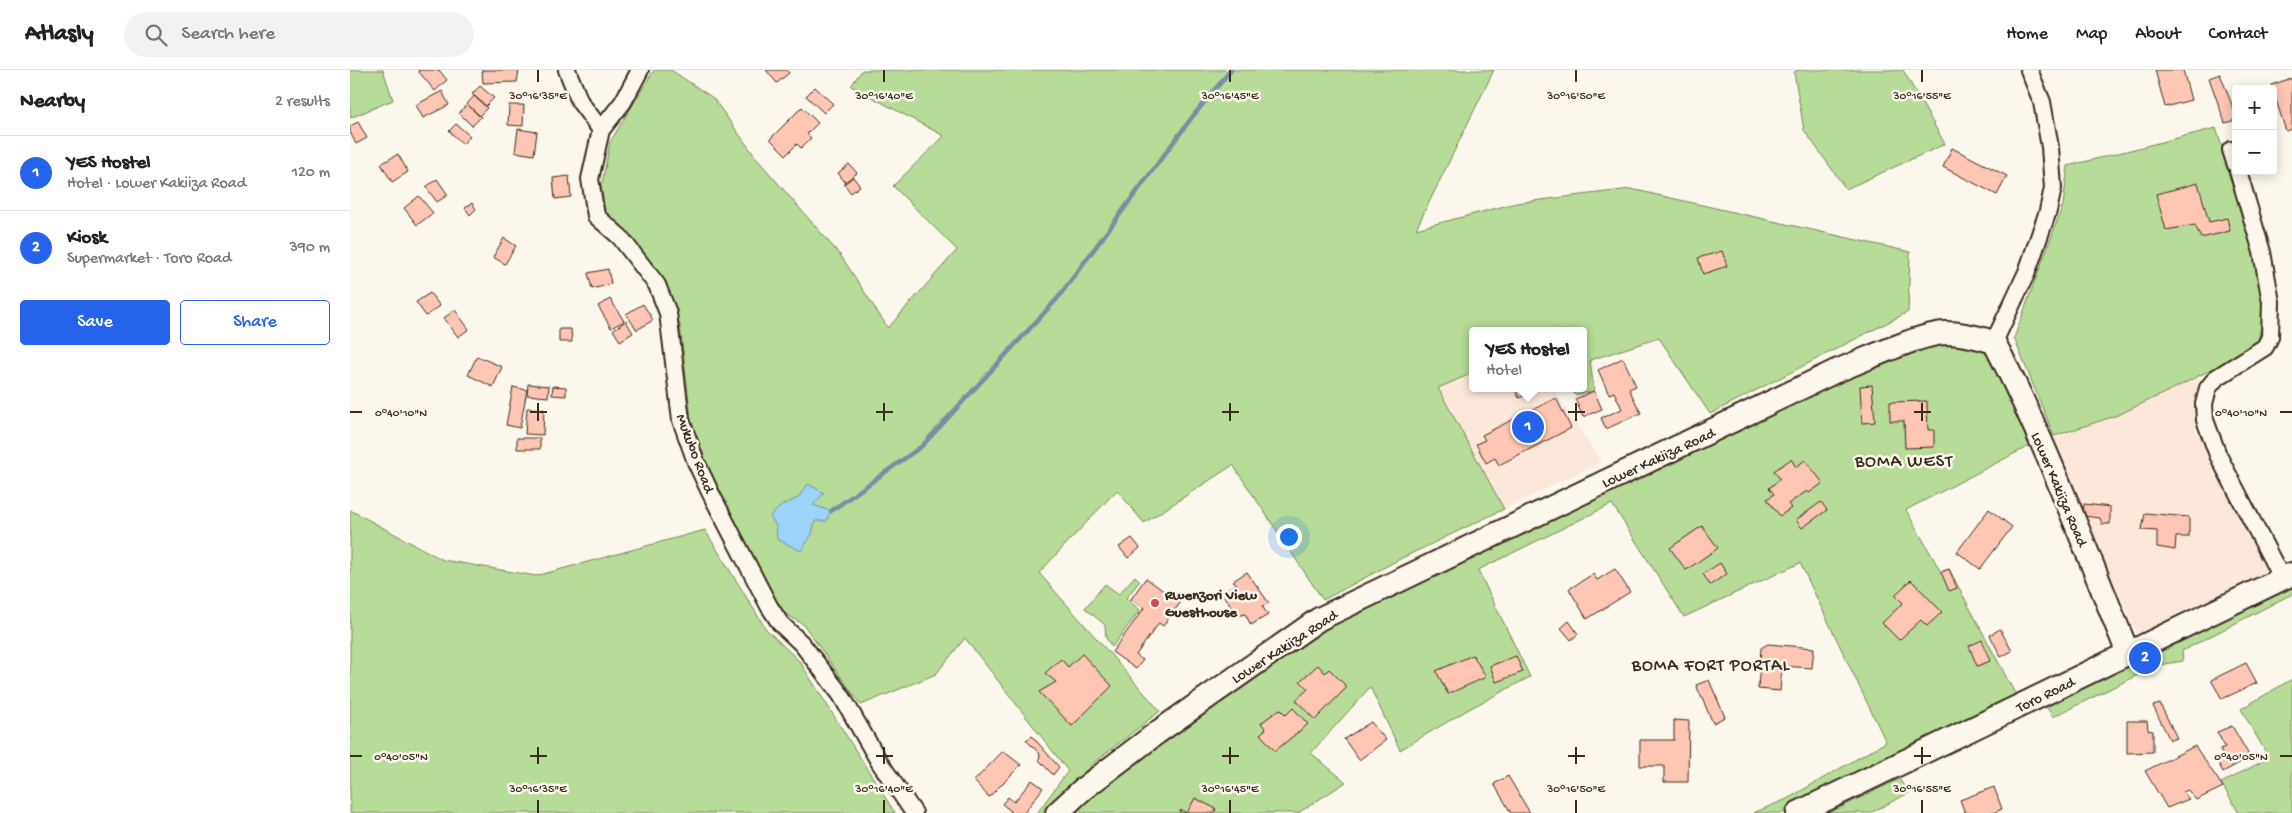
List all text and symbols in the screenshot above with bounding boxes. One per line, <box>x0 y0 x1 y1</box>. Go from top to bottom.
search box <box>124 12 474 57</box>
text: Atlasly <box>25 20 94 49</box>
icon: search <box>142 21 170 49</box>
text: Search here <box>182 23 275 46</box>
text: Home <box>2006 24 2048 45</box>
text: Map <box>2076 24 2107 45</box>
text: About <box>2135 24 2181 45</box>
text: Contact <box>2209 24 2267 45</box>
map controls <box>2232 85 2277 175</box>
button: + <box>2232 85 2277 130</box>
text: Nearby <box>20 90 85 115</box>
text: 30°16'35"E <box>508 90 567 104</box>
text: 30°16'40"E <box>854 90 913 104</box>
text: 30°16'45"E <box>1201 90 1259 104</box>
text: 30°16'50"E <box>1546 90 1606 104</box>
text: 30°16'55"E <box>1892 90 1951 104</box>
text: 2 results <box>275 93 330 112</box>
button: − <box>2232 130 2277 175</box>
text: YES Hostel <box>67 152 150 175</box>
text: 1 <box>33 164 39 183</box>
text: 120 m <box>291 164 330 183</box>
text: Hotel · Lower Kakiiza Road <box>67 175 246 194</box>
text: Kiosk <box>67 227 107 250</box>
text: 2 <box>32 239 40 258</box>
text: 390 m <box>289 239 330 258</box>
text: Supermarket · Toro Road <box>67 250 231 269</box>
button: Save <box>20 300 170 345</box>
button: Share <box>180 300 330 345</box>
popup <box>1469 327 1587 392</box>
text: YES Hostel <box>1486 339 1570 362</box>
text: Hotel <box>1486 362 1522 381</box>
text: 0°40'10"N <box>375 407 427 421</box>
text: 0°40'10"N <box>2215 407 2267 421</box>
pin: 1 <box>1512 408 1544 446</box>
street label: Mukubo Road <box>671 412 718 497</box>
street label: Lower Kakiiza Road <box>1600 424 1719 493</box>
street label: Lower Kakiiza Road <box>2026 430 2091 551</box>
district label: BOMA WEST <box>1854 452 1953 473</box>
your location <box>1276 524 1302 550</box>
place label: Rwenzori View Guesthouse <box>1164 587 1257 622</box>
marker: Rwenzori View Guesthouse <box>1149 597 1161 609</box>
street label: Lower Kakiiza Road <box>1229 606 1342 689</box>
pin: 2 <box>2129 639 2161 677</box>
district label: BOMA FORT PORTAL <box>1631 656 1791 677</box>
street label: Toro Road <box>2013 673 2079 718</box>
text: 0°40'05"N <box>374 751 428 765</box>
text: 0°40'05"N <box>2214 751 2268 765</box>
text: 30°16'35"E <box>508 783 567 797</box>
text: 30°16'40"E <box>854 783 913 797</box>
text: 30°16'45"E <box>1201 783 1259 797</box>
text: 30°16'50"E <box>1546 783 1606 797</box>
text: 30°16'55"E <box>1892 783 1951 797</box>

